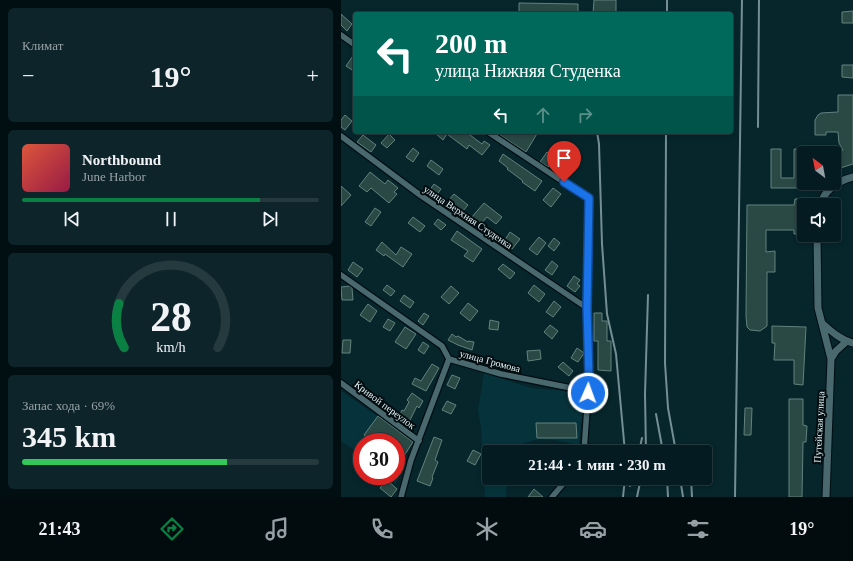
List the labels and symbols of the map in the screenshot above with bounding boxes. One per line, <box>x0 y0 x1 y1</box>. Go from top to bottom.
pin <box>547 141 581 182</box>
north arrow <box>797 146 841 190</box>
street label: улица Верхняя Cтуденка <box>422 183 515 251</box>
street label: улица Громова <box>458 348 522 375</box>
position arrow <box>567 372 609 414</box>
street label: Кривой переулок <box>353 379 418 431</box>
street label: Путейская улица <box>812 390 826 463</box>
speed limit sign: 30 <box>353 433 405 485</box>

